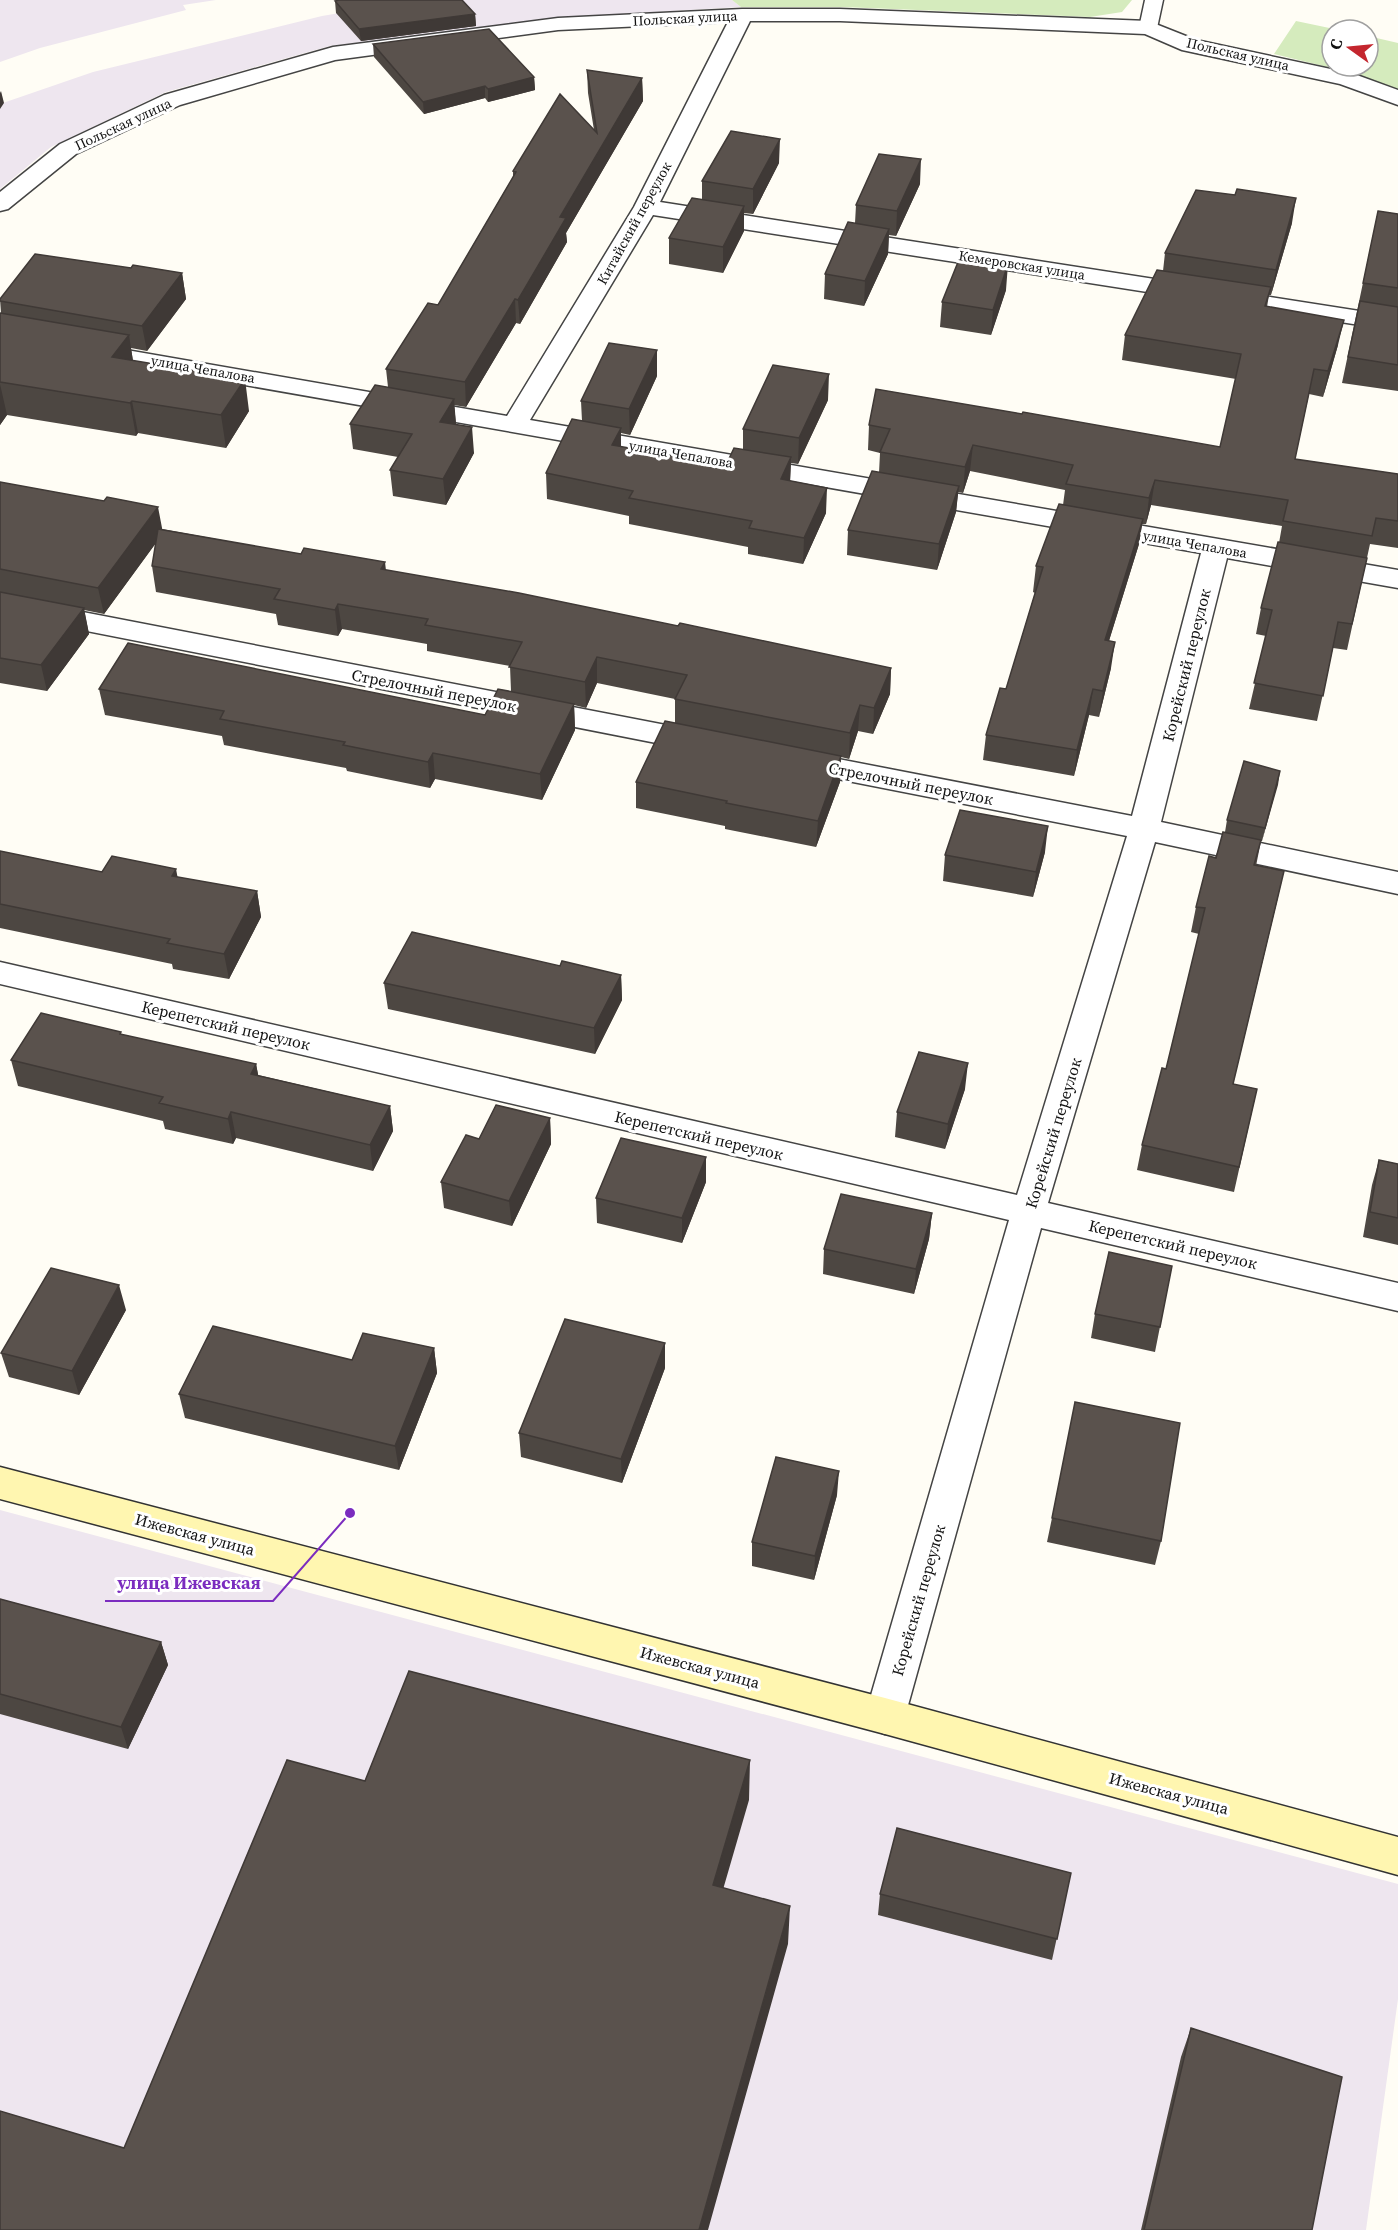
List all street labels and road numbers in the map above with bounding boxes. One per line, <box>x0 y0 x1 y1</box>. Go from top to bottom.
street label: Польская улица <box>632 5 739 31</box>
street label: Польская улица <box>1185 32 1292 76</box>
street label: Польская улица <box>71 92 175 155</box>
street label: Китайский переулок <box>592 158 676 288</box>
street label: Кемеровская улица <box>957 245 1088 285</box>
street label: улица Чепалова <box>149 350 257 388</box>
street label: улица Чепалова <box>627 435 735 473</box>
street label: улица Чепалова <box>1141 525 1249 563</box>
street label: Корейский переулок <box>1156 586 1216 744</box>
street label: Стрелочный переулок <box>350 663 518 717</box>
street label: Стрелочный переулок <box>827 756 995 810</box>
street label: Керепетский переулок <box>140 995 313 1055</box>
street label: Корейский переулок <box>1020 1055 1086 1211</box>
street label: Керепетский переулок <box>613 1105 786 1165</box>
street label: Керепетский переулок <box>1087 1214 1260 1274</box>
street label: Ижевская улица <box>133 1507 258 1561</box>
street label: Корейский переулок <box>886 1522 950 1678</box>
street label: Ижевская улица <box>638 1640 763 1694</box>
street label: Ижевская улица <box>1107 1766 1232 1820</box>

